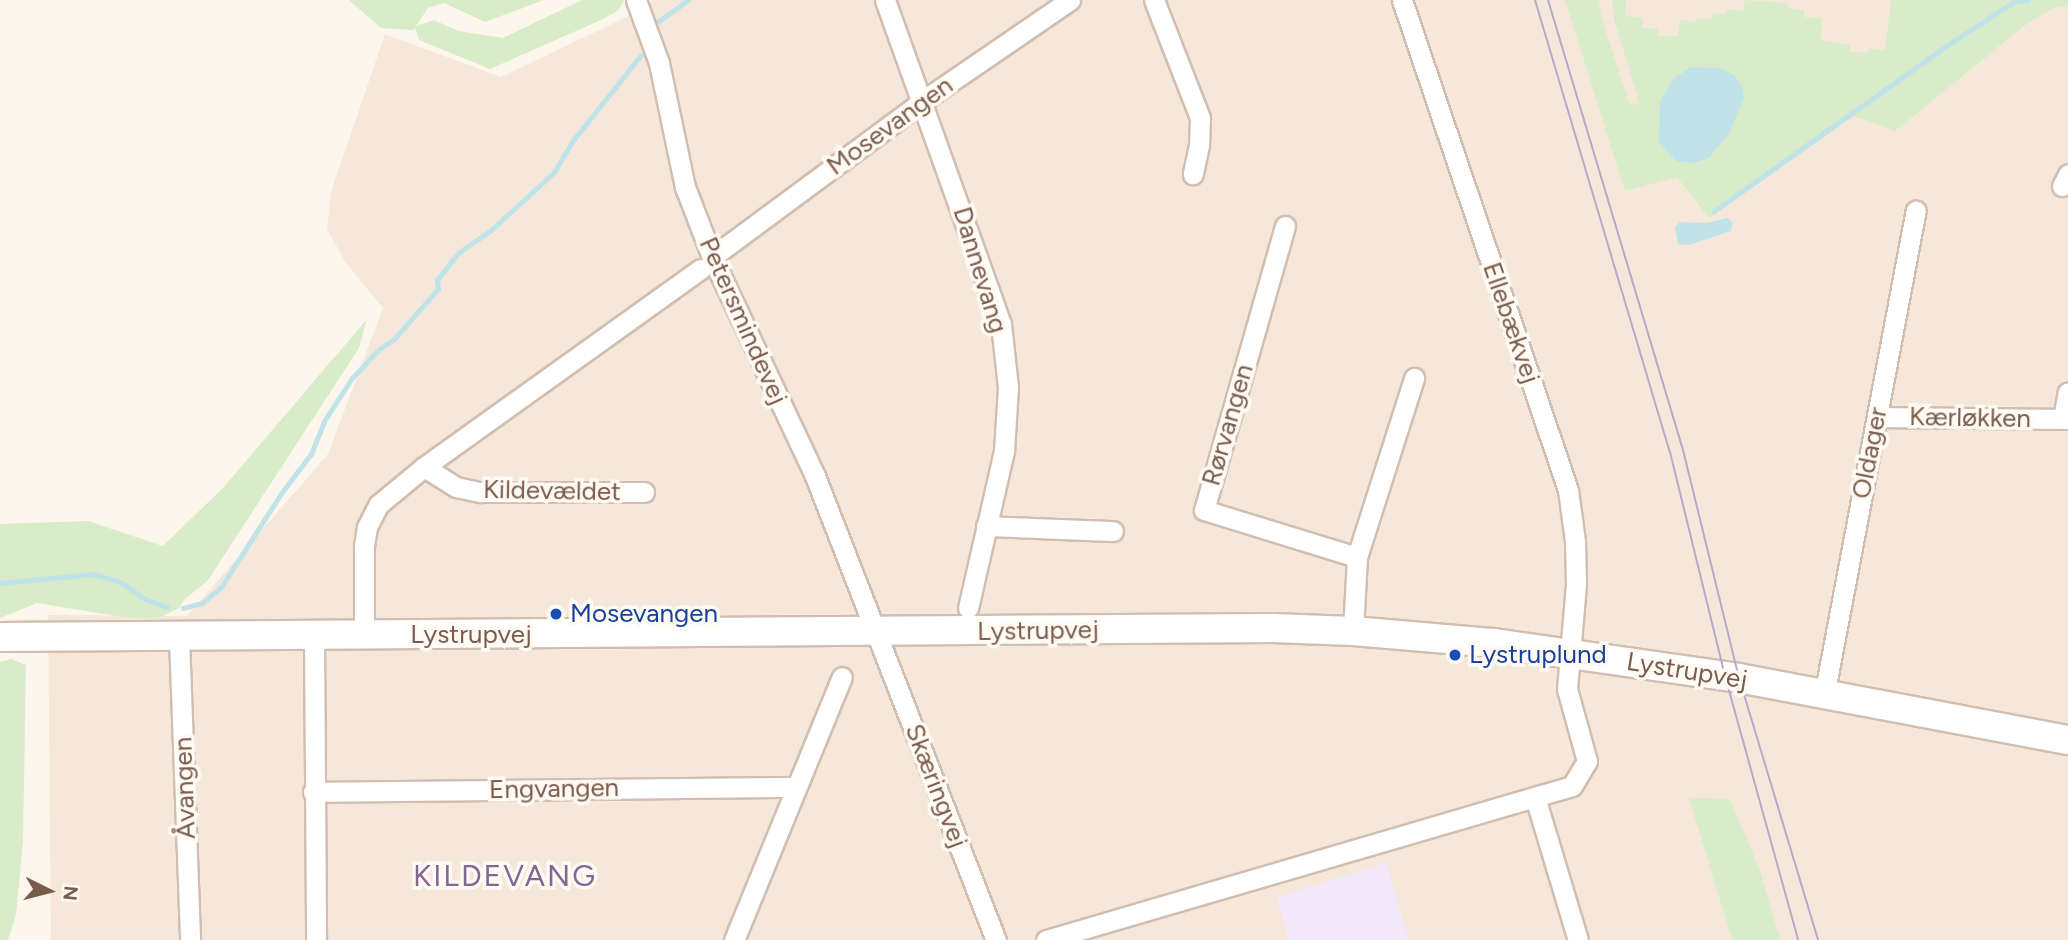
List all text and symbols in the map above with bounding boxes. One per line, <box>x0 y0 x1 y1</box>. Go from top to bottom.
street label: Mosevangen <box>821 70 959 182</box>
street label: Dannevang <box>946 203 1014 337</box>
street label: Petersmindevej <box>692 232 794 410</box>
street label: Ellebækvej <box>1476 258 1546 388</box>
street label: Rørvangen <box>1196 361 1260 489</box>
street label: Kærløkken <box>1909 401 2031 435</box>
street label: Oldager <box>1846 405 1894 501</box>
street label: Kildevældet <box>483 474 621 508</box>
place label: Mosevangen <box>570 598 718 630</box>
marker: Mosevangen <box>548 606 564 622</box>
street label: Lystrupvej <box>977 614 1099 648</box>
street label: Lystrupvej <box>410 619 532 651</box>
place label: Lystruplund <box>1469 639 1607 671</box>
street label: Lystrupvej <box>1624 646 1750 696</box>
marker: Lystruplund <box>1447 647 1463 663</box>
street label: Skæringvej <box>898 720 974 852</box>
street label: Åvangen <box>168 736 202 840</box>
street label: Engvangen <box>489 772 619 806</box>
north arrow <box>14 856 84 926</box>
district label: KILDEVANG <box>414 858 596 894</box>
text: N <box>58 885 83 902</box>

